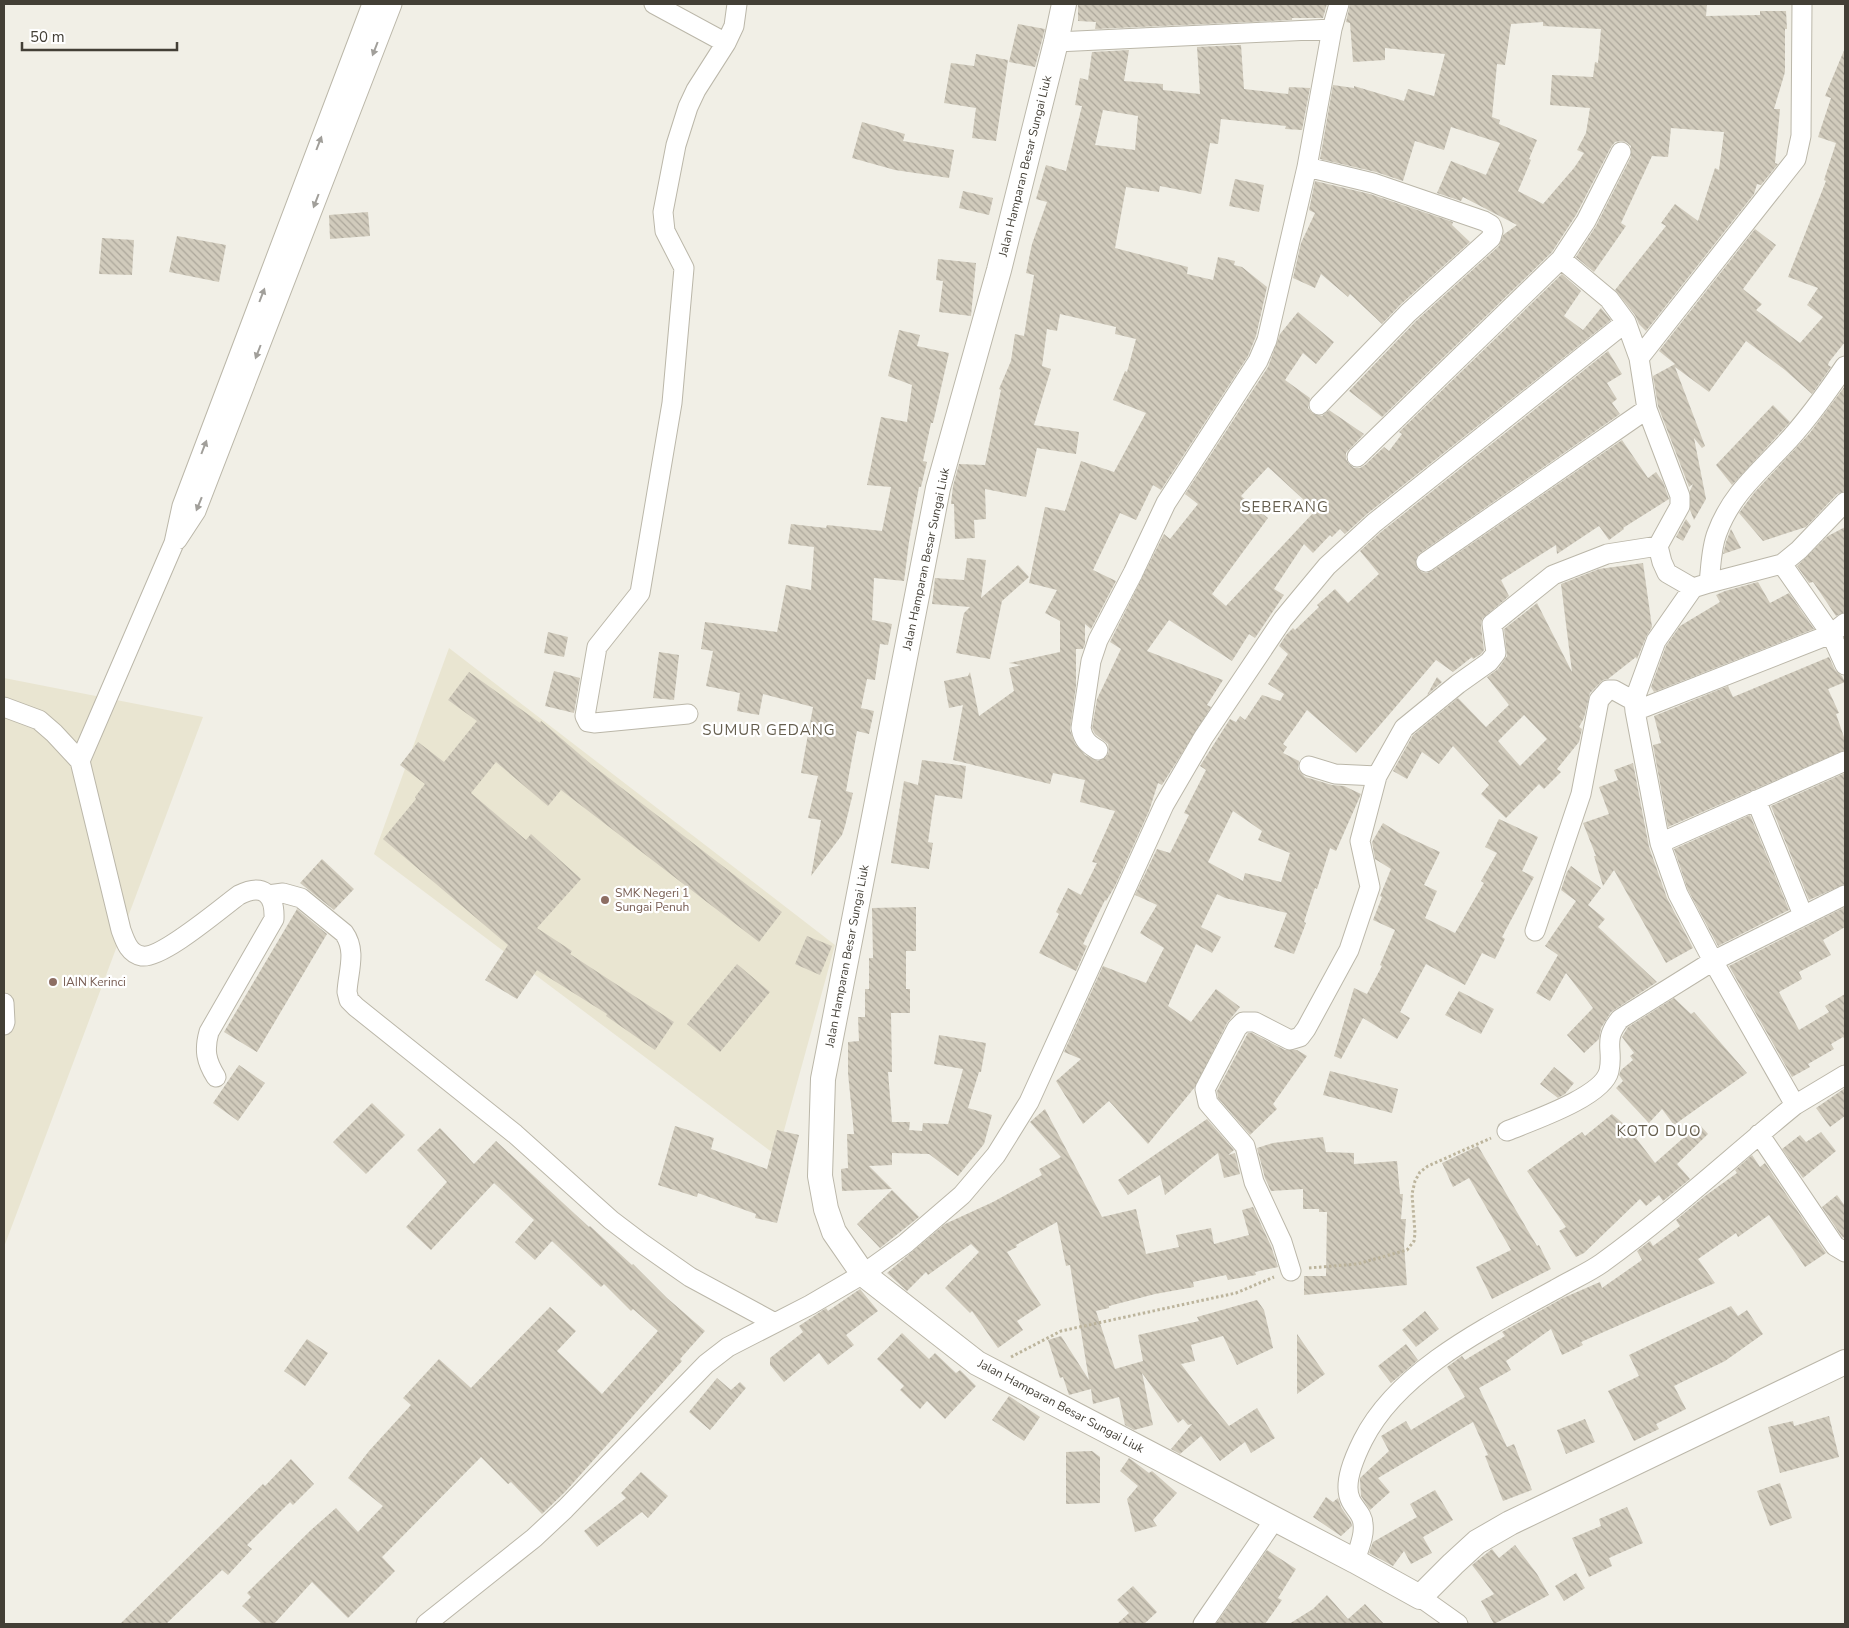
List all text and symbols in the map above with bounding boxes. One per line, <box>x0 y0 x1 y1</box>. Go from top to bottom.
scale bar <box>22 20 178 52</box>
text: 50 m <box>30 27 65 47</box>
one-way arrow <box>371 42 379 57</box>
street label: Jalan Hamparan Besar Sungai Liuk <box>995 73 1055 259</box>
one-way arrow <box>315 135 323 150</box>
one-way arrow <box>312 194 320 209</box>
one-way arrow <box>258 287 266 302</box>
one-way arrow <box>254 345 261 360</box>
one-way arrow <box>200 439 208 454</box>
street label: Jalan Hamparan Besar Sungai Liuk <box>899 465 953 653</box>
one-way arrow <box>195 497 203 512</box>
district label: SEBERANG <box>1241 497 1329 517</box>
district label: SUMUR GEDANG <box>702 720 836 740</box>
street label: Jalan Hamparan Besar Sungai Liuk <box>821 862 873 1050</box>
place label: SMK Negeri 1 Sungai Penuh <box>615 885 689 915</box>
marker: SMK Negeri 1 Sungai Penuh <box>599 894 611 906</box>
place label: IAIN Kerinci <box>63 974 126 990</box>
marker: IAIN Kerinci <box>47 976 59 988</box>
district label: KOTO DUO <box>1616 1121 1702 1141</box>
street label: Jalan Hamparan Besar Sungai Liuk <box>974 1355 1148 1457</box>

